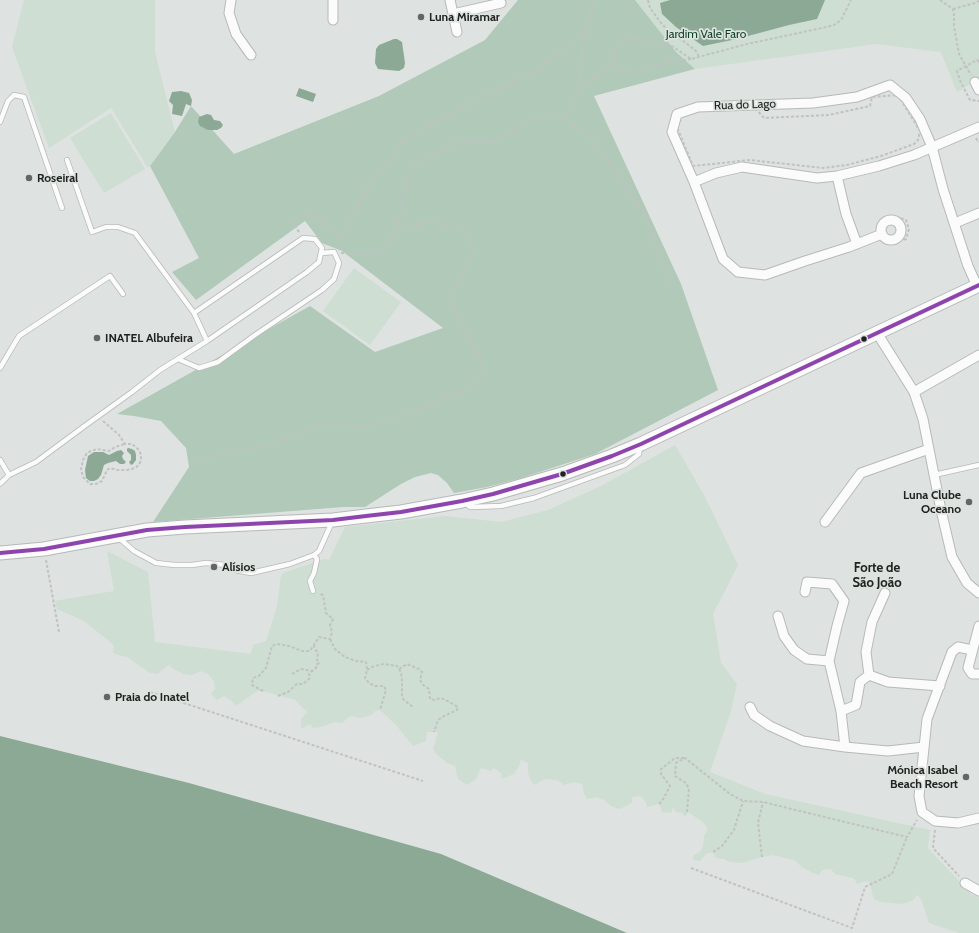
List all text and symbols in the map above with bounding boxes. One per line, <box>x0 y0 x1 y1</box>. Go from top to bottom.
place label: Luna Miramar <box>429 10 500 24</box>
marker: Luna Miramar <box>416 12 426 22</box>
park label: Jardim Vale Faro <box>666 27 746 41</box>
street label: Rua do Lago <box>714 97 776 113</box>
place label: Roseiral <box>37 171 78 185</box>
marker: Roseiral <box>24 173 34 183</box>
place label: INATEL Albufeira <box>105 331 193 345</box>
marker: INATEL Albufeira <box>92 333 102 343</box>
unlabelled marker <box>859 334 869 344</box>
unlabelled marker <box>558 469 568 479</box>
place label: Luna Clube Oceano <box>903 488 961 516</box>
marker: Luna Clube Oceano <box>964 497 974 507</box>
place label: Alísios <box>222 560 255 574</box>
district label: Forte de São João <box>852 560 902 591</box>
marker: Alísios <box>209 562 219 572</box>
place label: Praia do Inatel <box>115 690 189 704</box>
marker: Praia do Inatel <box>102 692 112 702</box>
place label: Mónica Isabel Beach Resort <box>887 763 958 791</box>
marker: Mónica Isabel Beach Resort <box>961 772 971 782</box>

